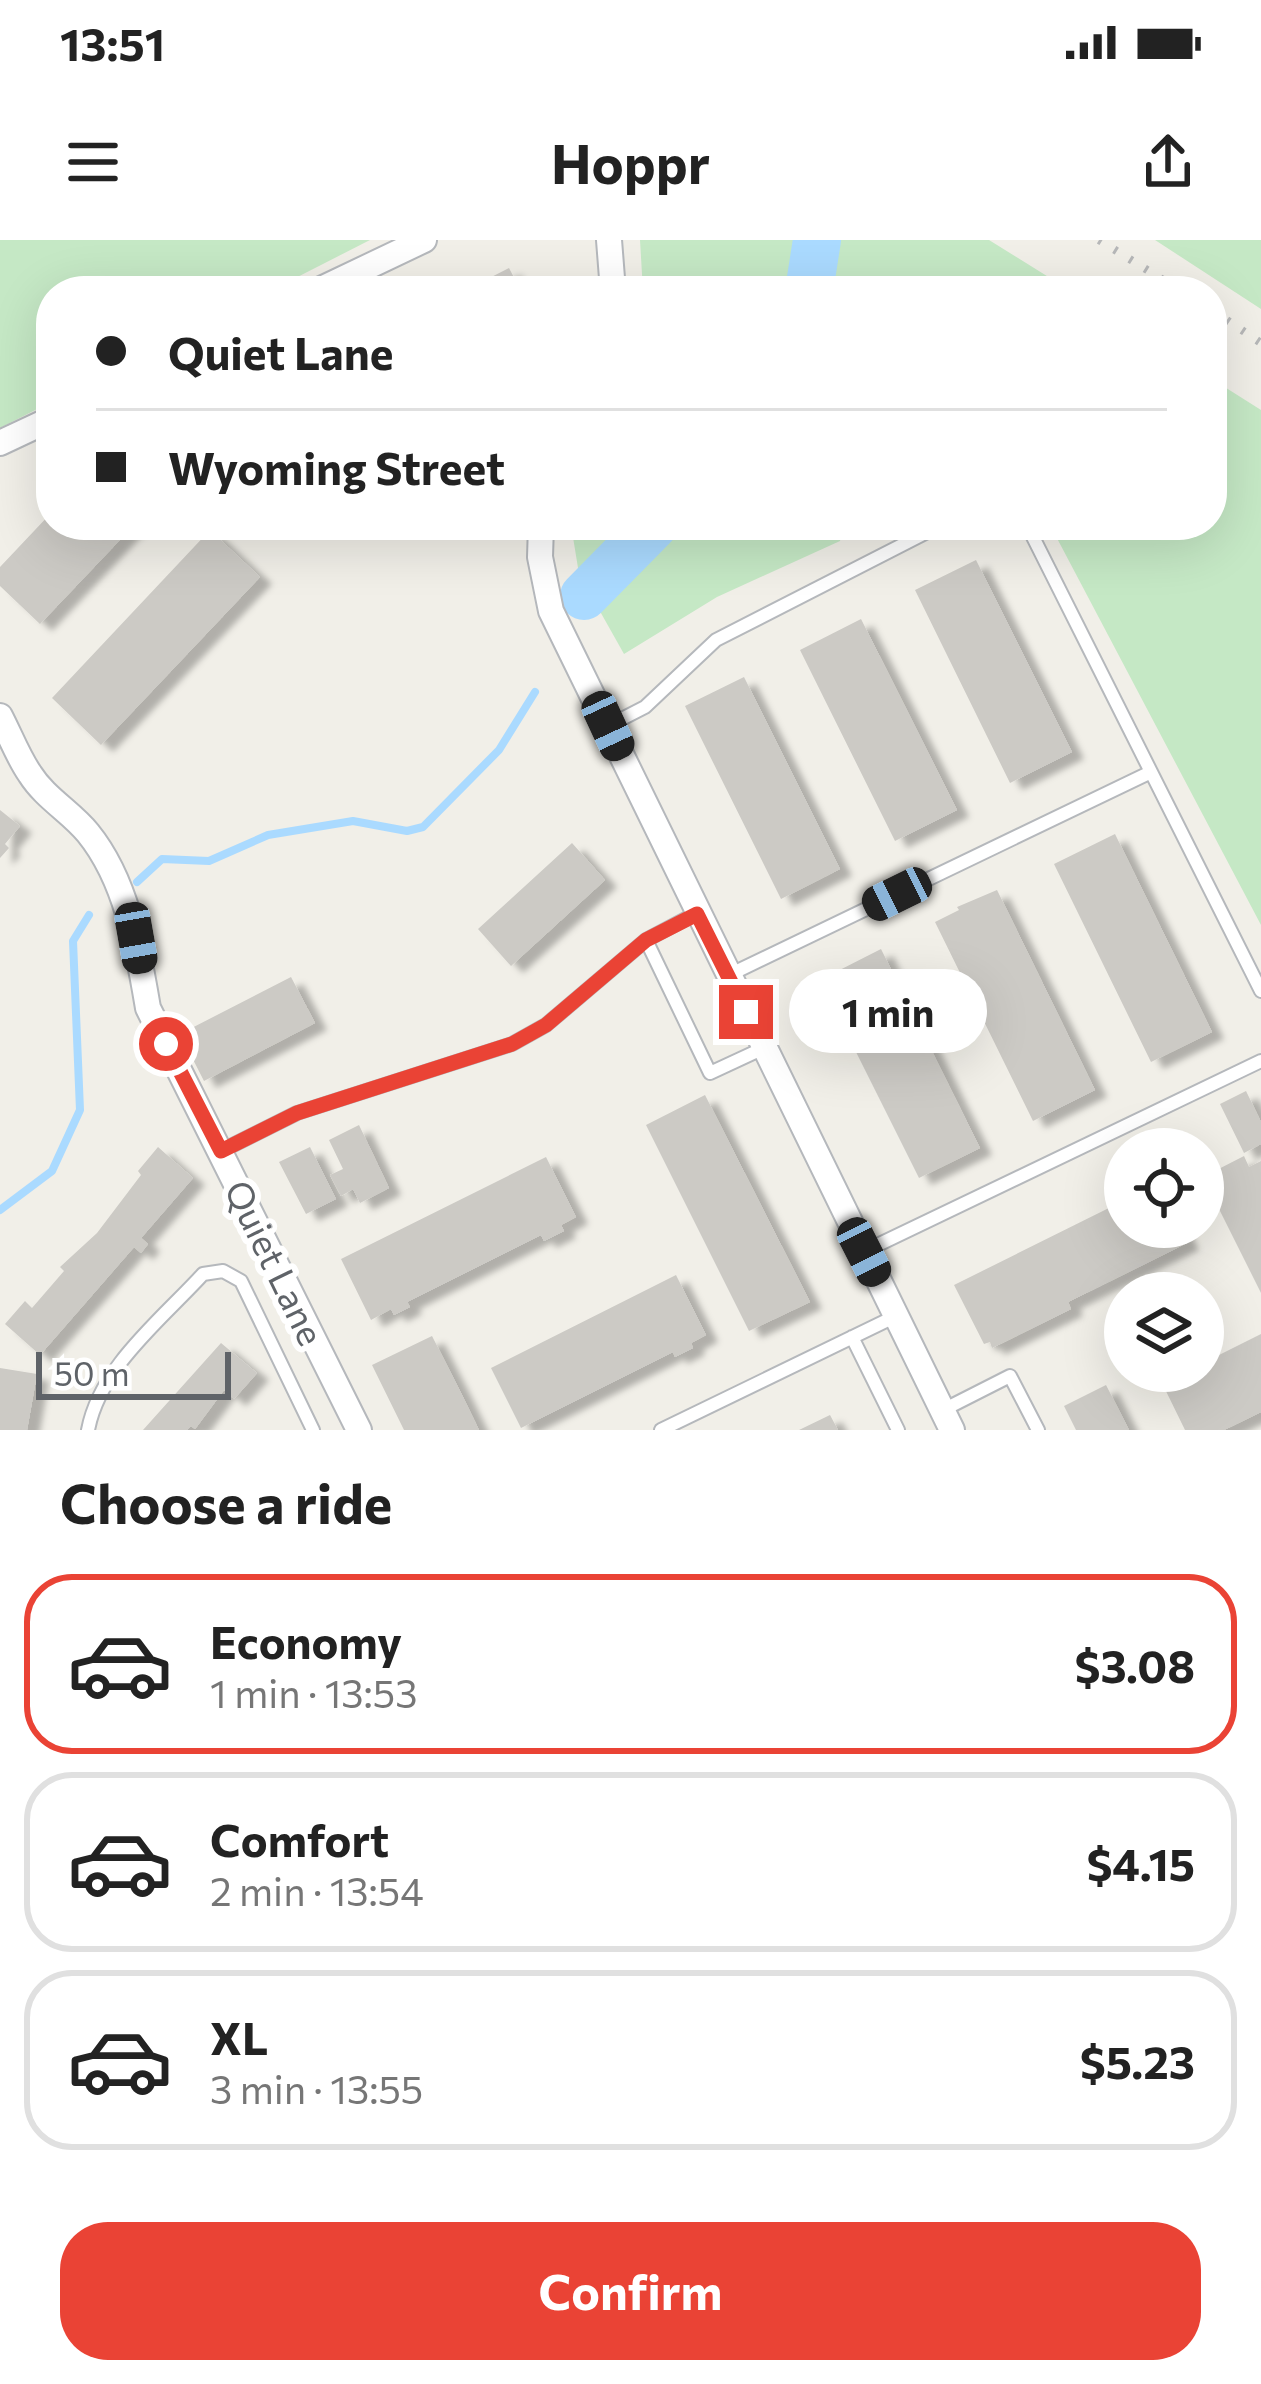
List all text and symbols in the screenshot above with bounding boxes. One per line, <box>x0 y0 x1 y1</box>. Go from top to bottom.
text: 13:51 <box>60 15 165 70</box>
icon: menu <box>60 129 126 195</box>
text: Hoppr <box>551 129 710 195</box>
icon: share <box>1135 129 1201 195</box>
text: Quiet Lane <box>168 324 394 379</box>
text: Wyoming Street <box>168 439 505 494</box>
car <box>576 686 640 766</box>
car <box>857 862 937 926</box>
car <box>112 899 160 977</box>
callout: 1 min <box>788 970 986 1054</box>
route end <box>719 985 773 1039</box>
text: 1 min <box>842 987 934 1035</box>
route start <box>139 1017 193 1071</box>
map controls <box>1104 1128 1224 1392</box>
button: locate <box>1104 1128 1224 1248</box>
street label: Quiet Lane <box>217 1172 335 1352</box>
car <box>832 1212 896 1292</box>
button: layers <box>1104 1272 1224 1392</box>
scale bar <box>36 1346 231 1399</box>
text: 50 m <box>54 1352 130 1393</box>
text: Choose a ride <box>60 1469 392 1535</box>
icon: car <box>66 1610 174 1718</box>
text: Economy <box>210 1613 402 1668</box>
text: $3.08 <box>1075 1637 1195 1692</box>
text: 1 min · 13:53 <box>210 1668 417 1716</box>
icon: car <box>66 1808 174 1916</box>
text: Comfort <box>210 1811 389 1866</box>
text: $4.15 <box>1087 1835 1195 1890</box>
text: 2 min · 13:54 <box>210 1866 424 1914</box>
icon: car <box>66 2006 174 2114</box>
text: XL <box>210 2009 268 2064</box>
text: $5.23 <box>1080 2033 1195 2088</box>
text: 3 min · 13:55 <box>210 2064 423 2112</box>
button: Confirm <box>60 2222 1201 2360</box>

